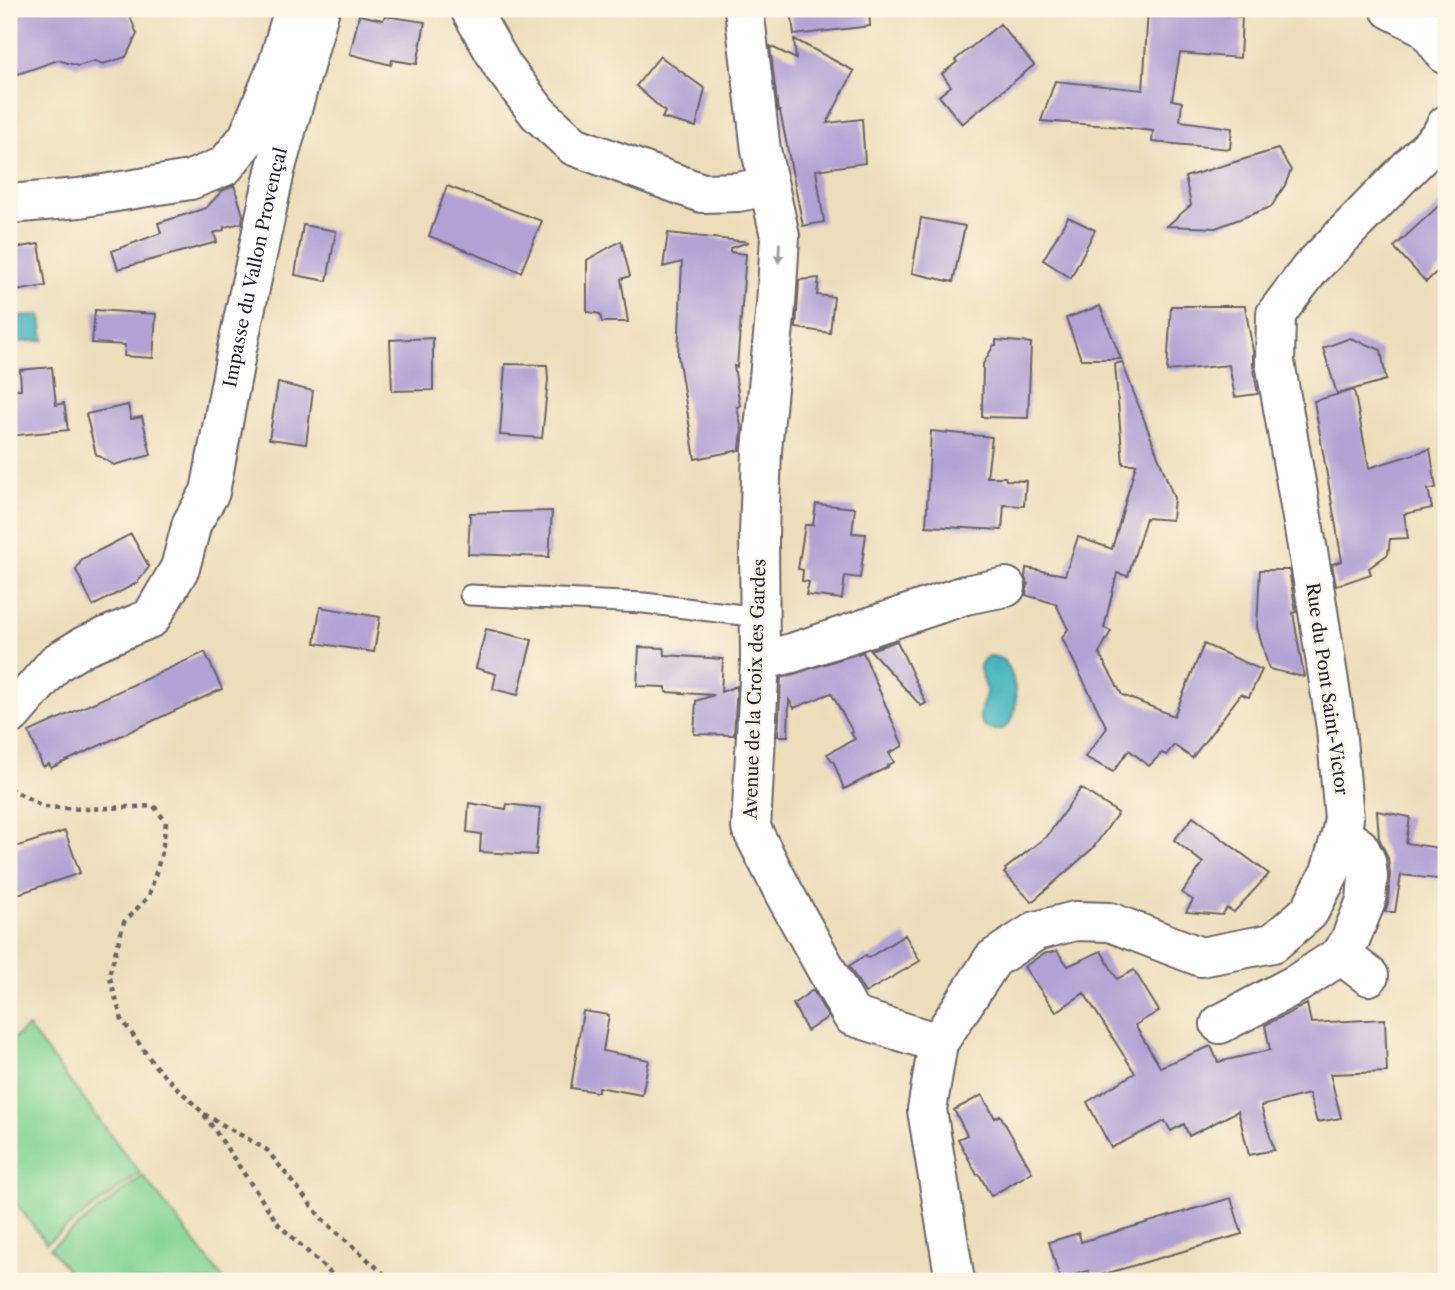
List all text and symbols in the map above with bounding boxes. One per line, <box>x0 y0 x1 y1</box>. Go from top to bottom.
street label: Impasse du Vallon Provençal <box>219 145 292 389</box>
one-way arrow <box>774 242 785 264</box>
street label: Avenue de la Croix des Gardes <box>739 558 771 821</box>
street label: Rue du Pont Saint-Victor <box>1301 581 1353 797</box>

